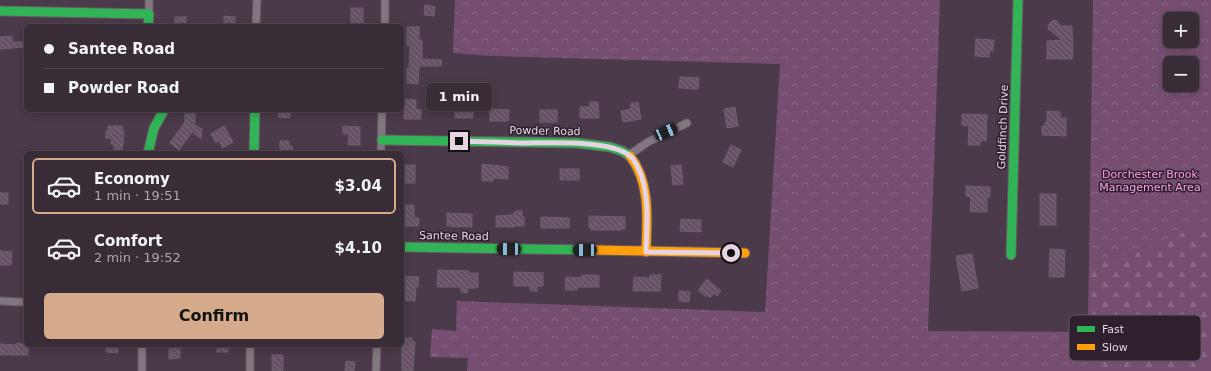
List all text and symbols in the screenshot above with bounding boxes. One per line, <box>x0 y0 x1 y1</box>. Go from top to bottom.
map controls <box>1163 12 1199 92</box>
button: + <box>1163 12 1199 48</box>
text: Santee Road <box>68 40 175 58</box>
button: − <box>1163 56 1199 92</box>
text: Powder Road <box>68 79 179 97</box>
callout: 1 min <box>426 83 492 111</box>
street label: Goldfinch Drive <box>995 84 1011 170</box>
text: 1 min <box>439 89 479 104</box>
car <box>653 122 679 142</box>
street label: Powder Road <box>509 124 581 138</box>
route end <box>450 132 468 150</box>
icon: car <box>46 168 82 204</box>
park label: Dorchester Brook Management Area <box>1099 168 1201 194</box>
text: Economy <box>94 170 170 188</box>
text: $3.04 <box>335 177 382 195</box>
text: 1 min · 19:51 <box>94 188 181 203</box>
street label: Santee Road <box>419 229 489 243</box>
icon: car <box>46 230 82 266</box>
text: Comfort <box>94 232 162 250</box>
text: $4.10 <box>335 239 382 257</box>
car <box>497 243 521 255</box>
car <box>573 244 597 256</box>
route start <box>722 244 740 262</box>
text: 2 min · 19:52 <box>94 250 181 265</box>
button: Confirm <box>44 293 384 339</box>
legend <box>1069 315 1201 361</box>
text: Fast <box>1102 323 1125 336</box>
text: Slow <box>1102 341 1128 354</box>

